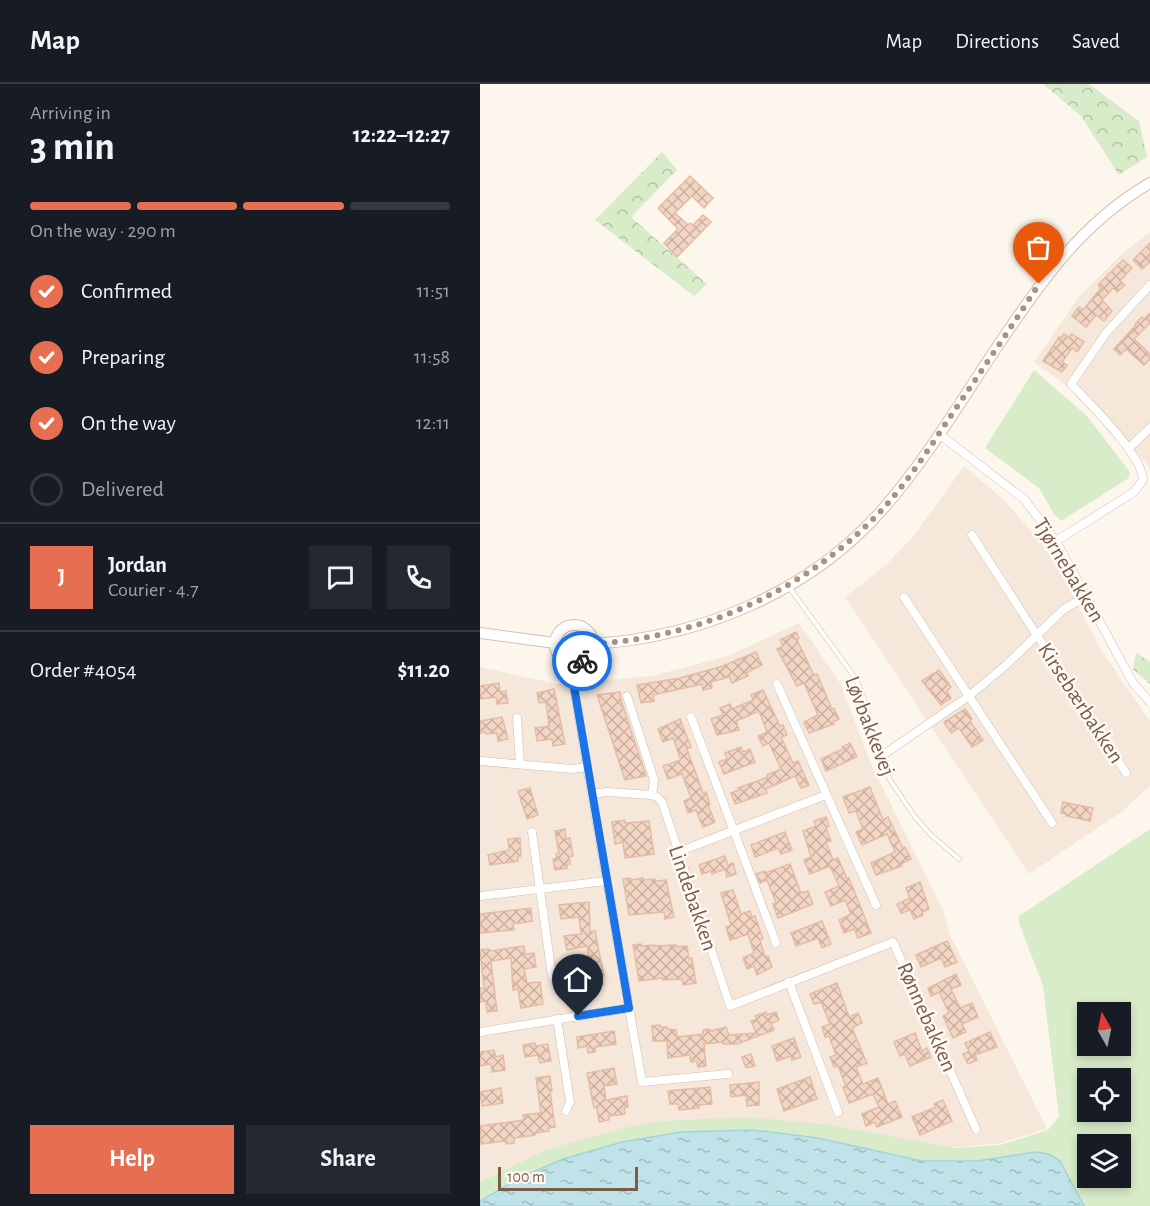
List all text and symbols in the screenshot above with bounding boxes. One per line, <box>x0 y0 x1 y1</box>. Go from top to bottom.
text: Map <box>30 27 80 55</box>
text: Map <box>886 31 922 52</box>
text: Directions <box>955 31 1039 52</box>
text: Saved <box>1072 31 1120 52</box>
text: Arriving in <box>30 103 111 123</box>
text: 12:22–12:27 <box>353 124 450 146</box>
text: 3 min <box>30 128 115 167</box>
text: On the way · 290 m <box>30 221 176 241</box>
pin <box>1013 222 1064 284</box>
icon: bag <box>1022 231 1055 264</box>
icon: check <box>30 275 63 308</box>
text: Confirmed <box>81 280 172 302</box>
text: 11:51 <box>416 281 450 301</box>
icon: check <box>30 341 63 374</box>
text: Preparing <box>81 346 165 368</box>
text: 11:58 <box>414 347 450 367</box>
icon: check <box>30 407 63 440</box>
text: On the way <box>81 412 176 434</box>
text: 12:11 <box>416 413 450 433</box>
text: Delivered <box>81 478 164 500</box>
street label: Tjørnebakken <box>1029 514 1109 626</box>
button: chat <box>309 546 372 609</box>
button: phone <box>387 546 450 609</box>
text: Jordan <box>108 554 167 576</box>
text: J <box>58 566 65 588</box>
text: Courier · 4.7 <box>108 580 199 600</box>
courier <box>552 631 612 691</box>
street label: Kirsebærbakken <box>1034 639 1128 767</box>
icon: bike <box>566 645 599 678</box>
text: Order #4054 <box>30 659 137 681</box>
text: $11.20 <box>397 659 450 681</box>
street label: Løvbakkevej <box>841 673 899 779</box>
street label: Lindebakken <box>665 842 721 954</box>
pin <box>552 954 603 1016</box>
street label: Rønnebakken <box>893 959 961 1075</box>
icon: home <box>561 963 594 996</box>
north arrow <box>1077 1002 1131 1056</box>
map controls <box>1077 1002 1131 1188</box>
button: locate <box>1077 1068 1131 1122</box>
button: Help <box>30 1125 234 1194</box>
button: Share <box>246 1125 450 1194</box>
button: layers <box>1077 1134 1131 1188</box>
scale bar <box>498 1164 638 1192</box>
text: 100 m <box>507 1169 545 1185</box>

